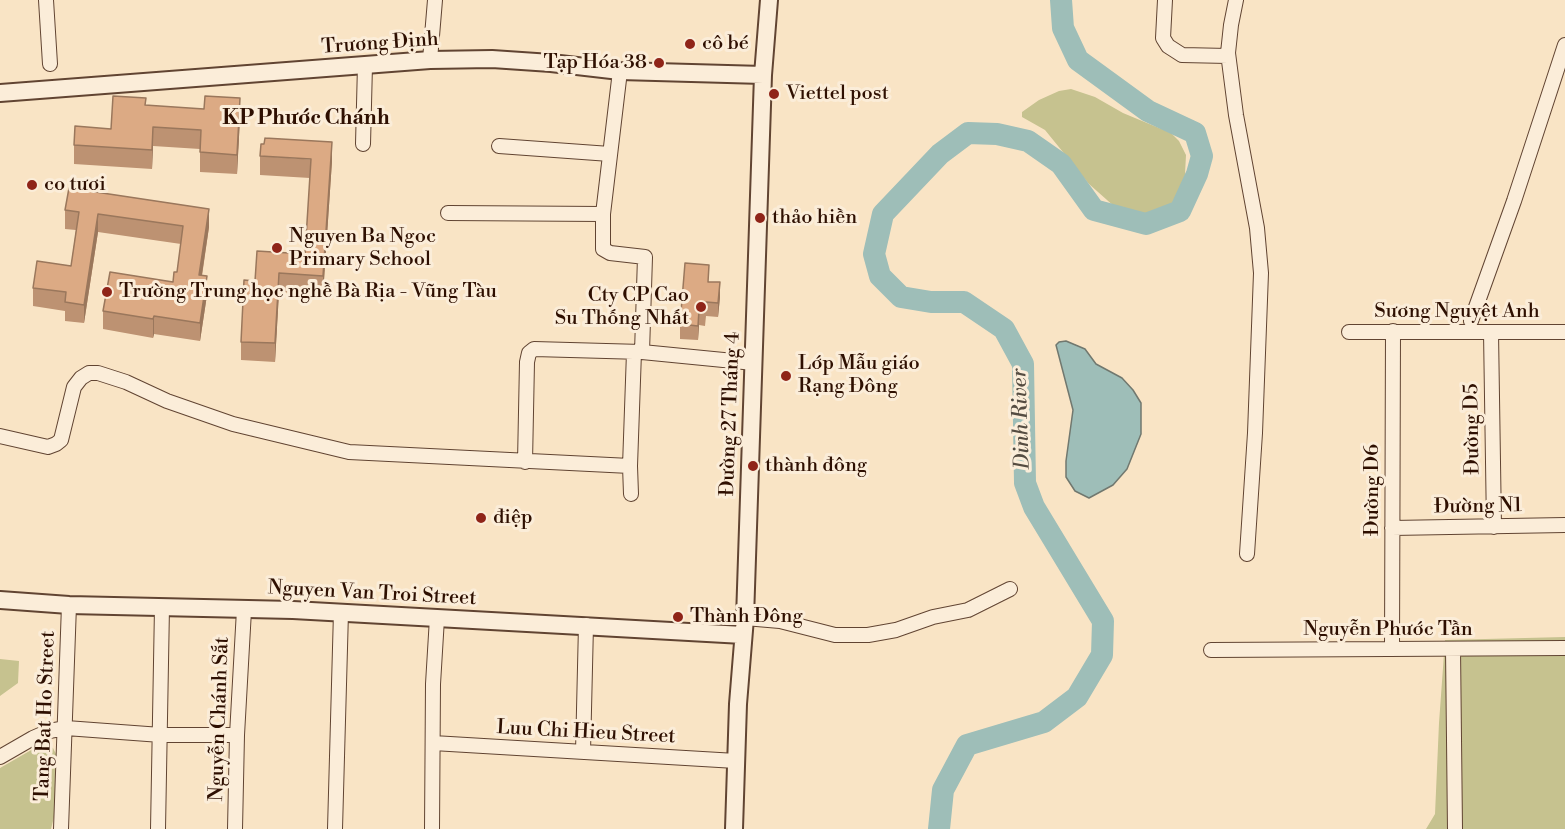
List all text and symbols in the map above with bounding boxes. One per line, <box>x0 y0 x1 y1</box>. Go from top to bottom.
street label: Trương Định <box>321 28 439 60</box>
place label: cô bé <box>702 32 749 56</box>
marker: cô bé <box>683 37 697 51</box>
place label: Tạp Hóa 38 <box>544 51 647 75</box>
marker: Tạp Hóa 38 <box>652 56 666 70</box>
place label: Viettel post <box>786 82 889 106</box>
marker: Viettel post <box>767 87 781 101</box>
district label: KP Phước Chánh <box>222 106 390 132</box>
place label: co tươi <box>44 173 106 197</box>
marker: co tươi <box>25 178 39 192</box>
place label: thảo hiền <box>772 206 857 230</box>
marker: thảo hiền <box>753 211 767 225</box>
place label: Nguyen Ba Ngoc Primary School <box>289 225 436 272</box>
marker: Nguyen Ba Ngoc Primary School <box>270 241 284 255</box>
place label: Trường Trung học nghề Bà Rịa - Vũng Tàu <box>119 280 497 304</box>
place label: Cty CP Cao Su Thống Nhất <box>555 284 689 331</box>
marker: Trường Trung học nghề Bà Rịa - Vũng Tàu <box>100 285 114 299</box>
marker: Cty CP Cao Su Thống Nhất <box>694 300 708 314</box>
street label: Sương Nguyệt Anh <box>1374 300 1540 324</box>
street label: Đường 27 Tháng 4 <box>716 332 746 496</box>
place label: Lớp Mẫu giáo Rạng Đông <box>798 352 920 399</box>
water label: Dinh River <box>1008 368 1036 470</box>
marker: Lớp Mẫu giáo Rạng Đông <box>779 369 793 383</box>
street label: Đường D5 <box>1460 383 1486 475</box>
street label: Đường D6 <box>1361 444 1385 536</box>
place label: thành đông <box>765 454 867 478</box>
marker: thành đông <box>746 459 760 473</box>
street label: Đường N1 <box>1434 494 1522 520</box>
place label: điệp <box>493 506 533 530</box>
marker: điệp <box>474 511 488 525</box>
street label: Nguyen Van Troi Street <box>267 577 477 611</box>
place label: Thành Đông <box>690 605 803 629</box>
marker: Thành Đông <box>671 610 685 624</box>
street label: Nguyễn Phước Tần <box>1303 618 1473 642</box>
street label: Tang Bat Ho Street <box>31 630 61 802</box>
street label: Nguyễn Chánh Sắt <box>205 636 235 802</box>
street label: Luu Chi Hieu Street <box>496 716 676 750</box>

